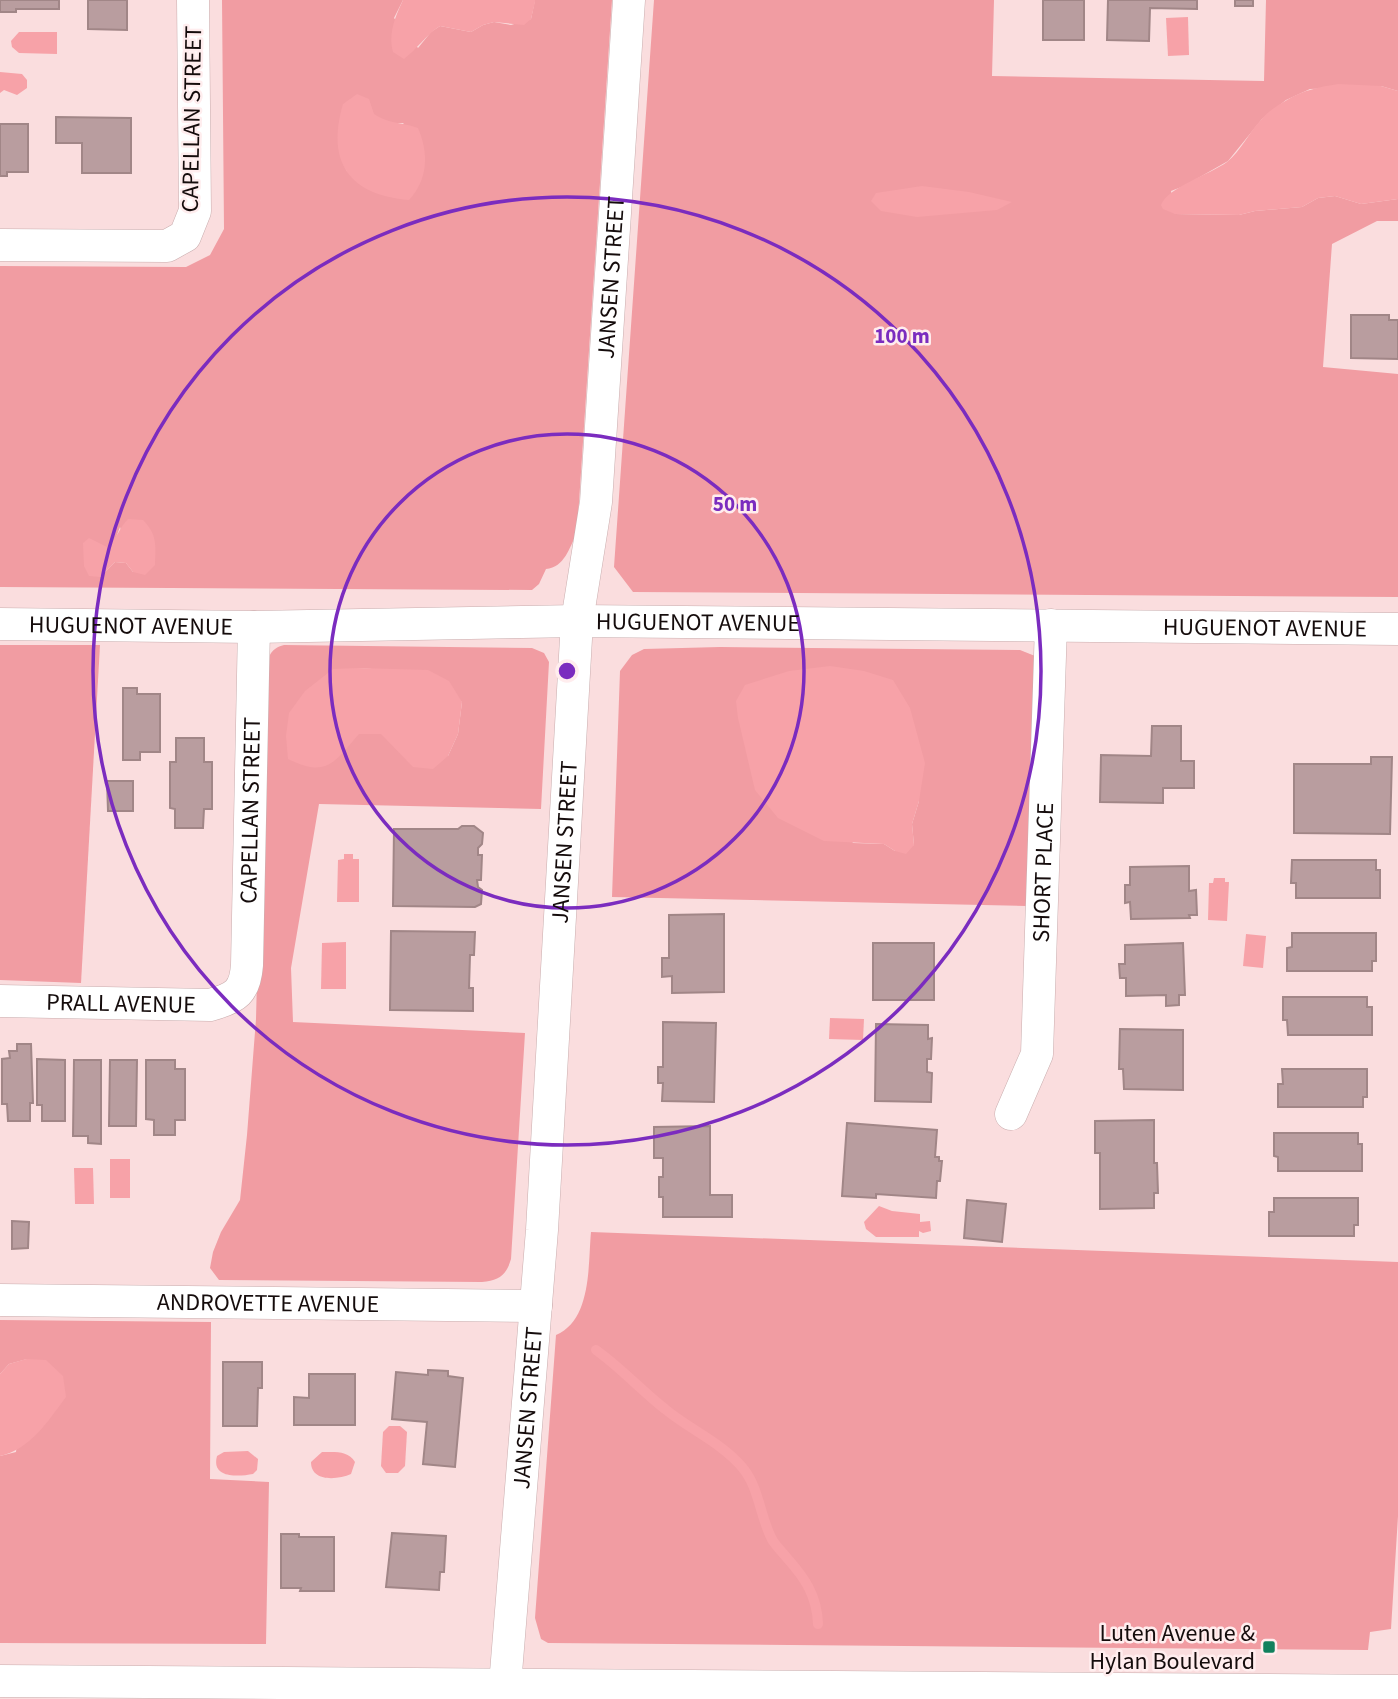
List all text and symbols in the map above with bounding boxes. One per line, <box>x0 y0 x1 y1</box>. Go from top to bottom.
street label: CAPELLAN STREET <box>173 25 211 213</box>
street label: JANSEN STREET <box>588 195 634 360</box>
text: 100 m <box>874 321 930 351</box>
text: 50 m <box>713 489 757 519</box>
street label: HUGUENOT AVENUE <box>596 604 800 641</box>
street label: HUGUENOT AVENUE <box>29 607 233 644</box>
street label: HUGUENOT AVENUE <box>1163 609 1367 646</box>
centre of rings <box>555 659 579 683</box>
street label: CAPELLAN STREET <box>231 716 270 904</box>
street label: JANSEN STREET <box>542 760 586 924</box>
street label: SHORT PLACE <box>1023 802 1063 943</box>
street label: PRALL AVENUE <box>46 984 196 1022</box>
street label: ANDROVETTE AVENUE <box>157 1284 379 1322</box>
street label: JANSEN STREET <box>503 1325 552 1491</box>
place label: Luten Avenue & Hylan Boulevard <box>1089 1616 1255 1679</box>
marker: Luten Avenue & Hylan Boulevard <box>1261 1639 1277 1655</box>

